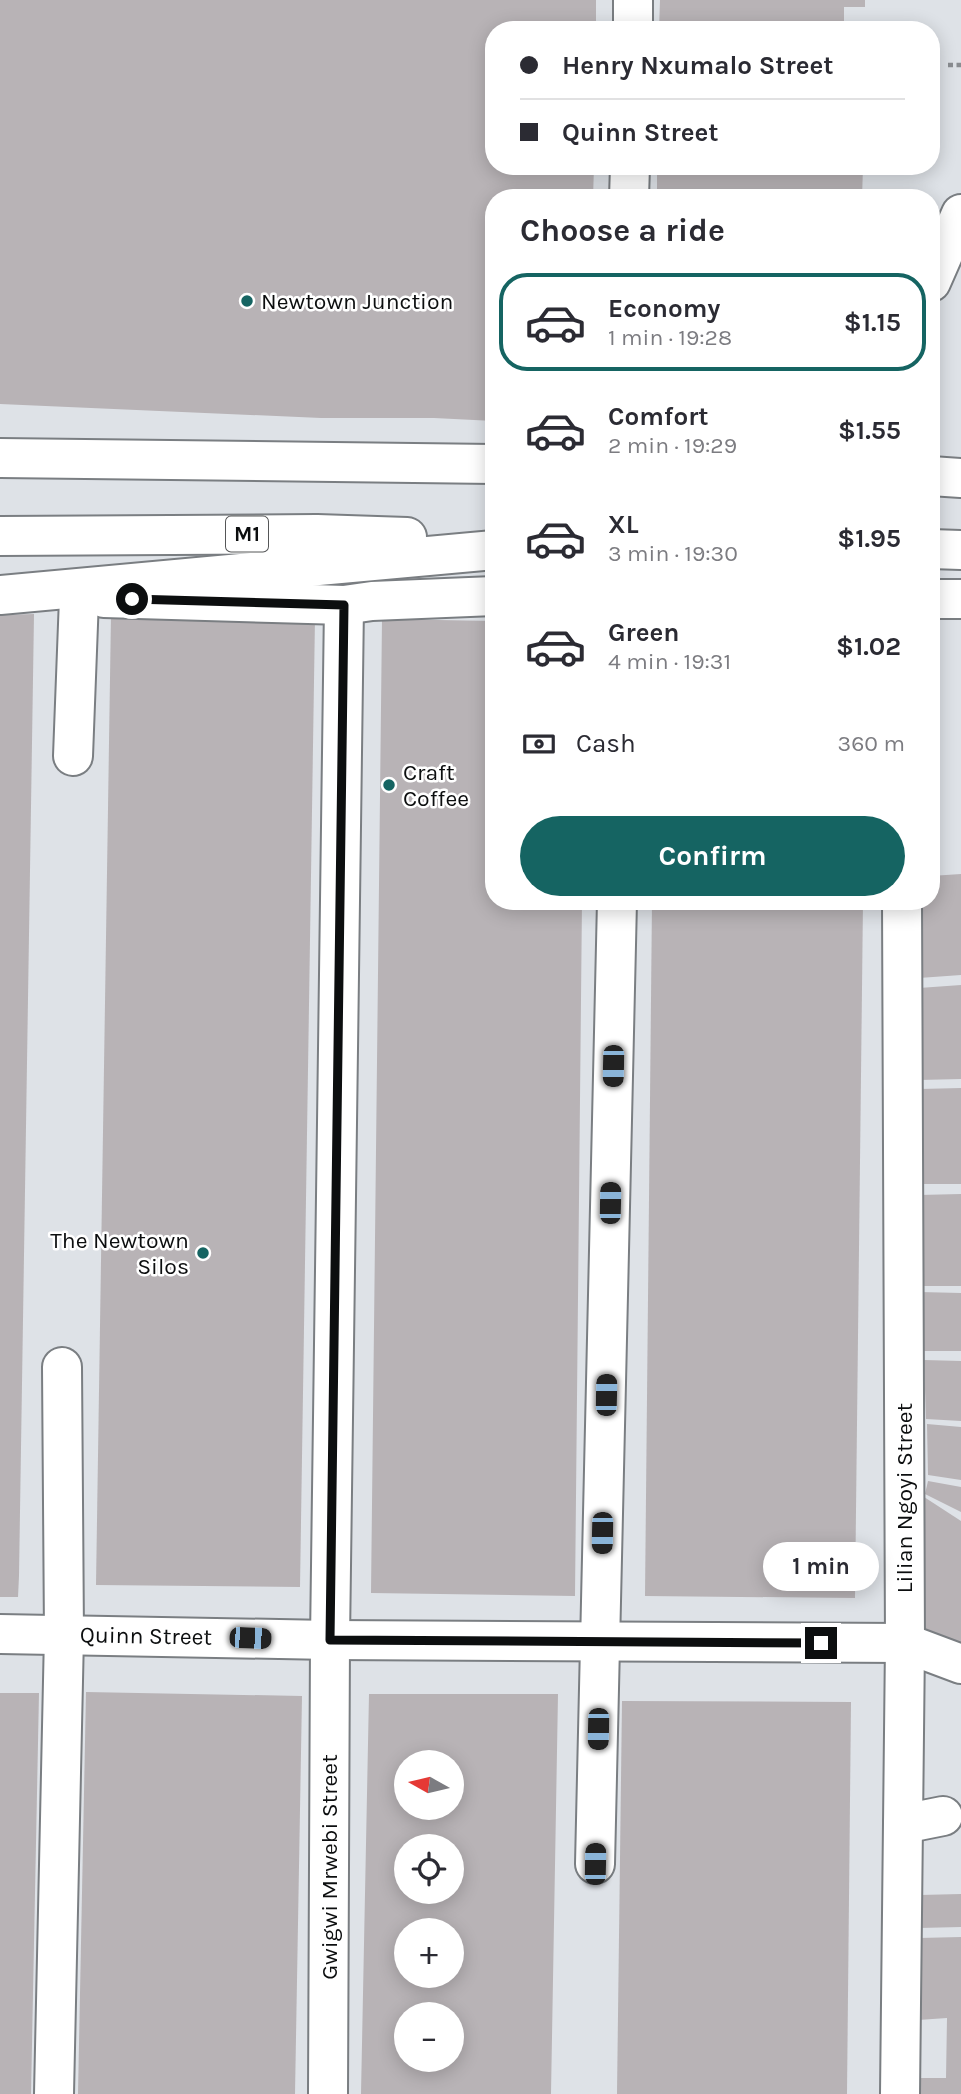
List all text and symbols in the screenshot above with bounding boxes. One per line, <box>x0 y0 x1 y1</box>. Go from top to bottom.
text: Henry Nxumalo Street <box>562 50 833 81</box>
text: Quinn Street <box>562 117 719 148</box>
text: Choose a ride <box>520 212 725 249</box>
place label: Newtown Junction <box>261 288 453 315</box>
icon: car <box>524 291 587 354</box>
marker: Newtown Junction <box>239 293 255 309</box>
text: Economy <box>608 293 720 324</box>
text: $1.15 <box>844 307 901 338</box>
text: 1 min · 19:28 <box>608 324 732 351</box>
icon: car <box>524 399 587 462</box>
text: Comfort <box>608 401 709 432</box>
text: $1.55 <box>838 415 901 446</box>
text: 2 min · 19:29 <box>608 432 737 459</box>
icon: car <box>524 507 587 570</box>
text: XL <box>608 509 639 540</box>
road number: M1 <box>226 516 268 552</box>
text: $1.95 <box>837 523 901 554</box>
text: 3 min · 19:30 <box>608 540 738 567</box>
route start <box>116 583 148 615</box>
icon: car <box>524 615 587 678</box>
text: Green <box>608 617 680 648</box>
text: $1.02 <box>836 631 901 662</box>
text: 4 min · 19:31 <box>608 648 731 675</box>
icon: cash <box>520 725 558 763</box>
text: Cash <box>576 728 636 759</box>
text: 360 m <box>838 730 905 757</box>
place label: Craft Coffee <box>403 759 469 812</box>
marker: Craft Coffee <box>381 777 397 793</box>
button: Confirm <box>520 816 905 896</box>
car <box>603 1045 624 1087</box>
car <box>600 1182 621 1224</box>
place label: The Newtown Silos <box>50 1227 189 1280</box>
marker: The Newtown Silos <box>195 1245 211 1261</box>
car <box>596 1374 617 1416</box>
street label: Lilian Ngoyi Street <box>891 1402 918 1593</box>
car <box>592 1512 613 1554</box>
callout: 1 min <box>763 1542 879 1590</box>
text: 1 min <box>792 1553 850 1580</box>
street label: Quinn Street <box>80 1621 213 1651</box>
car <box>229 1627 272 1649</box>
route end <box>805 1627 837 1659</box>
car <box>588 1708 609 1750</box>
north arrow <box>394 1750 464 1820</box>
map controls <box>394 1750 464 2072</box>
street label: Gwigwi Mrwebi Street <box>316 1754 343 1980</box>
button: locate <box>394 1834 464 1904</box>
car <box>585 1843 606 1885</box>
button: + <box>394 1918 464 1988</box>
button: − <box>394 2002 464 2072</box>

